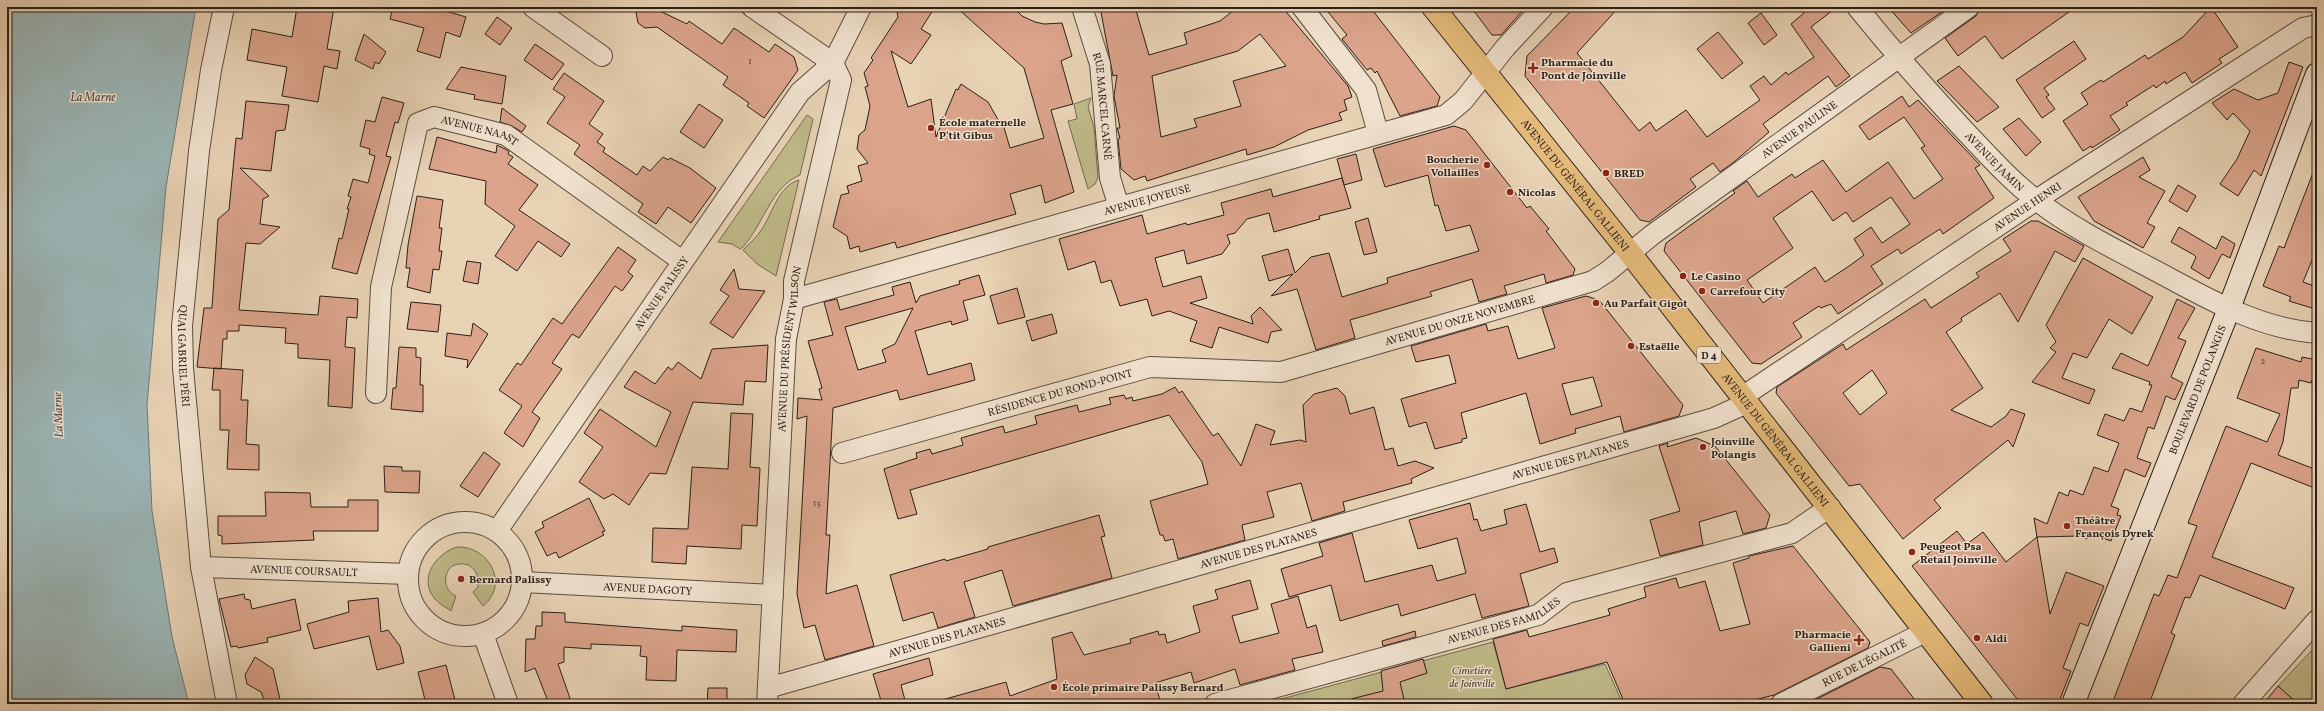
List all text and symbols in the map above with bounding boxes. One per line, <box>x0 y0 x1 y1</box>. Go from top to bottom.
street label: RUE MARCEL CARNÉ <box>1088 51 1114 161</box>
house number: 1 <box>748 55 752 68</box>
place label: Pharmacie du Pont de Joinville <box>1541 56 1626 84</box>
marker: Pharmacie du Pont de Joinville <box>1528 63 1538 73</box>
water label: La Marne <box>70 90 116 106</box>
street label: AVENUE PAULINE <box>1759 98 1841 163</box>
street label: AVENUE NAAST <box>439 113 521 151</box>
place label: École maternelle P'tit Gibus <box>939 116 1026 144</box>
street label: AVENUE DU GÉNÉRAL GALLIENI <box>1517 116 1632 255</box>
marker: École maternelle P'tit Gibus <box>926 123 936 133</box>
street label: AVENUE JAMIN <box>1961 129 2027 196</box>
place label: Boucherie Vollailles <box>1426 153 1479 181</box>
marker: Boucherie Vollailles <box>1482 160 1492 170</box>
place label: BRED <box>1614 167 1644 182</box>
marker: BRED <box>1601 168 1611 178</box>
street label: AVENUE HENRI <box>1991 179 2065 236</box>
street label: AVENUE JOYEUSE <box>1102 181 1193 220</box>
place label: Nicolas <box>1518 186 1556 201</box>
marker: Nicolas <box>1505 187 1515 197</box>
street label: AVENUE PALISSY <box>631 254 693 334</box>
street label: AVENUE DU PRÉSIDENT WILSON <box>775 265 806 432</box>
place label: Le Casino <box>1691 270 1741 285</box>
marker: Le Casino <box>1678 271 1688 281</box>
place label: Carrefour City <box>1710 285 1786 300</box>
marker: Carrefour City <box>1697 286 1707 296</box>
street label: AVENUE DU ONZE NOVEMBRE <box>1383 292 1537 350</box>
place label: Au Parfait Gigot <box>1604 297 1687 312</box>
marker: Au Parfait Gigot <box>1591 298 1601 308</box>
street label: QUAI GABRIEL PÉRI <box>173 304 192 408</box>
street label: BOULEVARD DE POLANGIS <box>2166 323 2231 457</box>
place label: Estaëlle <box>1639 340 1680 355</box>
marker: Estaëlle <box>1626 341 1636 351</box>
road number: D 4 <box>1697 347 1721 363</box>
house number: 2 <box>2261 355 2266 368</box>
street label: RÉSIDENCE DU ROND-POINT <box>986 366 1135 421</box>
street label: AVENUE DU GÉNÉRAL GALLIENI <box>1718 371 1832 511</box>
water label: La Marne <box>50 391 68 438</box>
place label: Joinville Polangis <box>1710 435 1756 463</box>
street label: AVENUE DES PLATANES <box>1510 437 1631 484</box>
marker: Joinville Polangis <box>1698 442 1708 452</box>
house number: 15 <box>813 497 821 510</box>
place label: Théâtre François Dyrek <box>2075 514 2154 542</box>
marker: Théâtre François Dyrek <box>2062 521 2072 531</box>
street label: AVENUE DES PLATANES <box>1198 526 1319 573</box>
place label: Peugeot Psa Retail Joinville <box>1920 540 1997 568</box>
marker: Peugeot Psa Retail Joinville <box>1907 547 1917 557</box>
street label: AVENUE COURSAULT <box>250 563 359 581</box>
place label: Bernard Palissy <box>469 573 552 588</box>
marker: Bernard Palissy <box>456 574 466 584</box>
street label: AVENUE DAGOTY <box>603 580 693 600</box>
street label: AVENUE DES FAMILLES <box>1446 594 1564 649</box>
street label: AVENUE DES PLATANES <box>887 615 1008 662</box>
place label: Pharmacie Gallieni <box>1794 628 1851 656</box>
place label: Aldi <box>1985 632 2007 647</box>
marker: Aldi <box>1972 633 1982 643</box>
marker: Pharmacie Gallieni <box>1854 635 1864 645</box>
street label: RUE DE L'ÉGALITÉ <box>1820 636 1910 691</box>
park label: Cimetière de Joinville <box>1449 664 1495 692</box>
place label: École primaire Palissy Bernard <box>1062 681 1224 696</box>
marker: École primaire Palissy Bernard <box>1049 682 1059 692</box>

